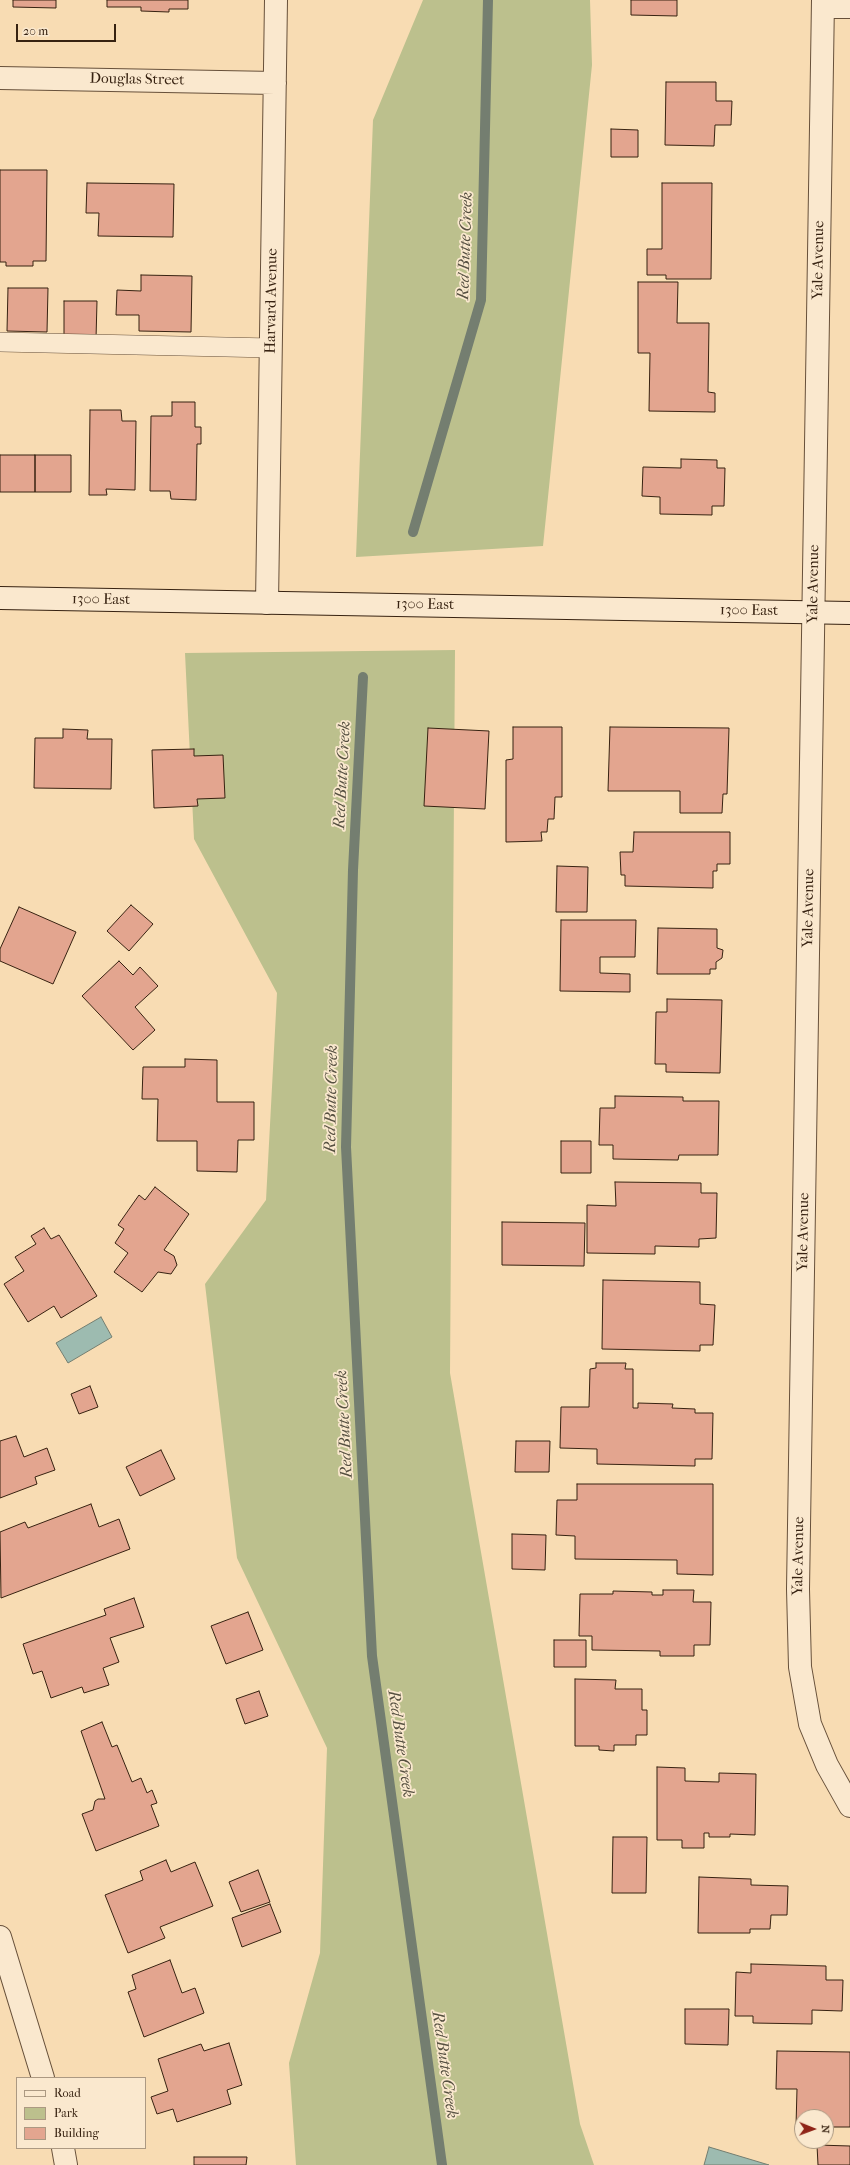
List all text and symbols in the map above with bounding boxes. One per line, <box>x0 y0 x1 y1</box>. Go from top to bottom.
scale bar <box>18 16 118 42</box>
text: 20 m <box>23 24 48 38</box>
street label: Douglas Street <box>89 70 185 90</box>
water label: Red Butte Creek <box>455 192 477 300</box>
street label: Yale Avenue <box>809 220 829 300</box>
street label: Harvard Avenue <box>262 248 282 354</box>
street label: Yale Avenue <box>804 544 824 624</box>
street label: 1300 East <box>72 590 130 610</box>
street label: 1300 East <box>396 595 454 615</box>
street label: 1300 East <box>720 601 778 621</box>
water label: Red Butte Creek <box>331 721 355 829</box>
street label: Yale Avenue <box>799 868 819 948</box>
water label: Red Butte Creek <box>321 1045 343 1153</box>
street label: Yale Avenue <box>794 1192 814 1272</box>
water label: Red Butte Creek <box>333 1370 357 1478</box>
street label: Yale Avenue <box>789 1516 809 1596</box>
water label: Red Butte Creek <box>383 1689 417 1799</box>
water label: Red Butte Creek <box>427 2010 461 2120</box>
legend <box>16 2077 146 2149</box>
text: Road <box>54 2086 81 2100</box>
text: Park <box>54 2106 78 2120</box>
north arrow <box>794 2109 834 2149</box>
text: N <box>819 2125 832 2133</box>
text: Building <box>54 2126 99 2140</box>

